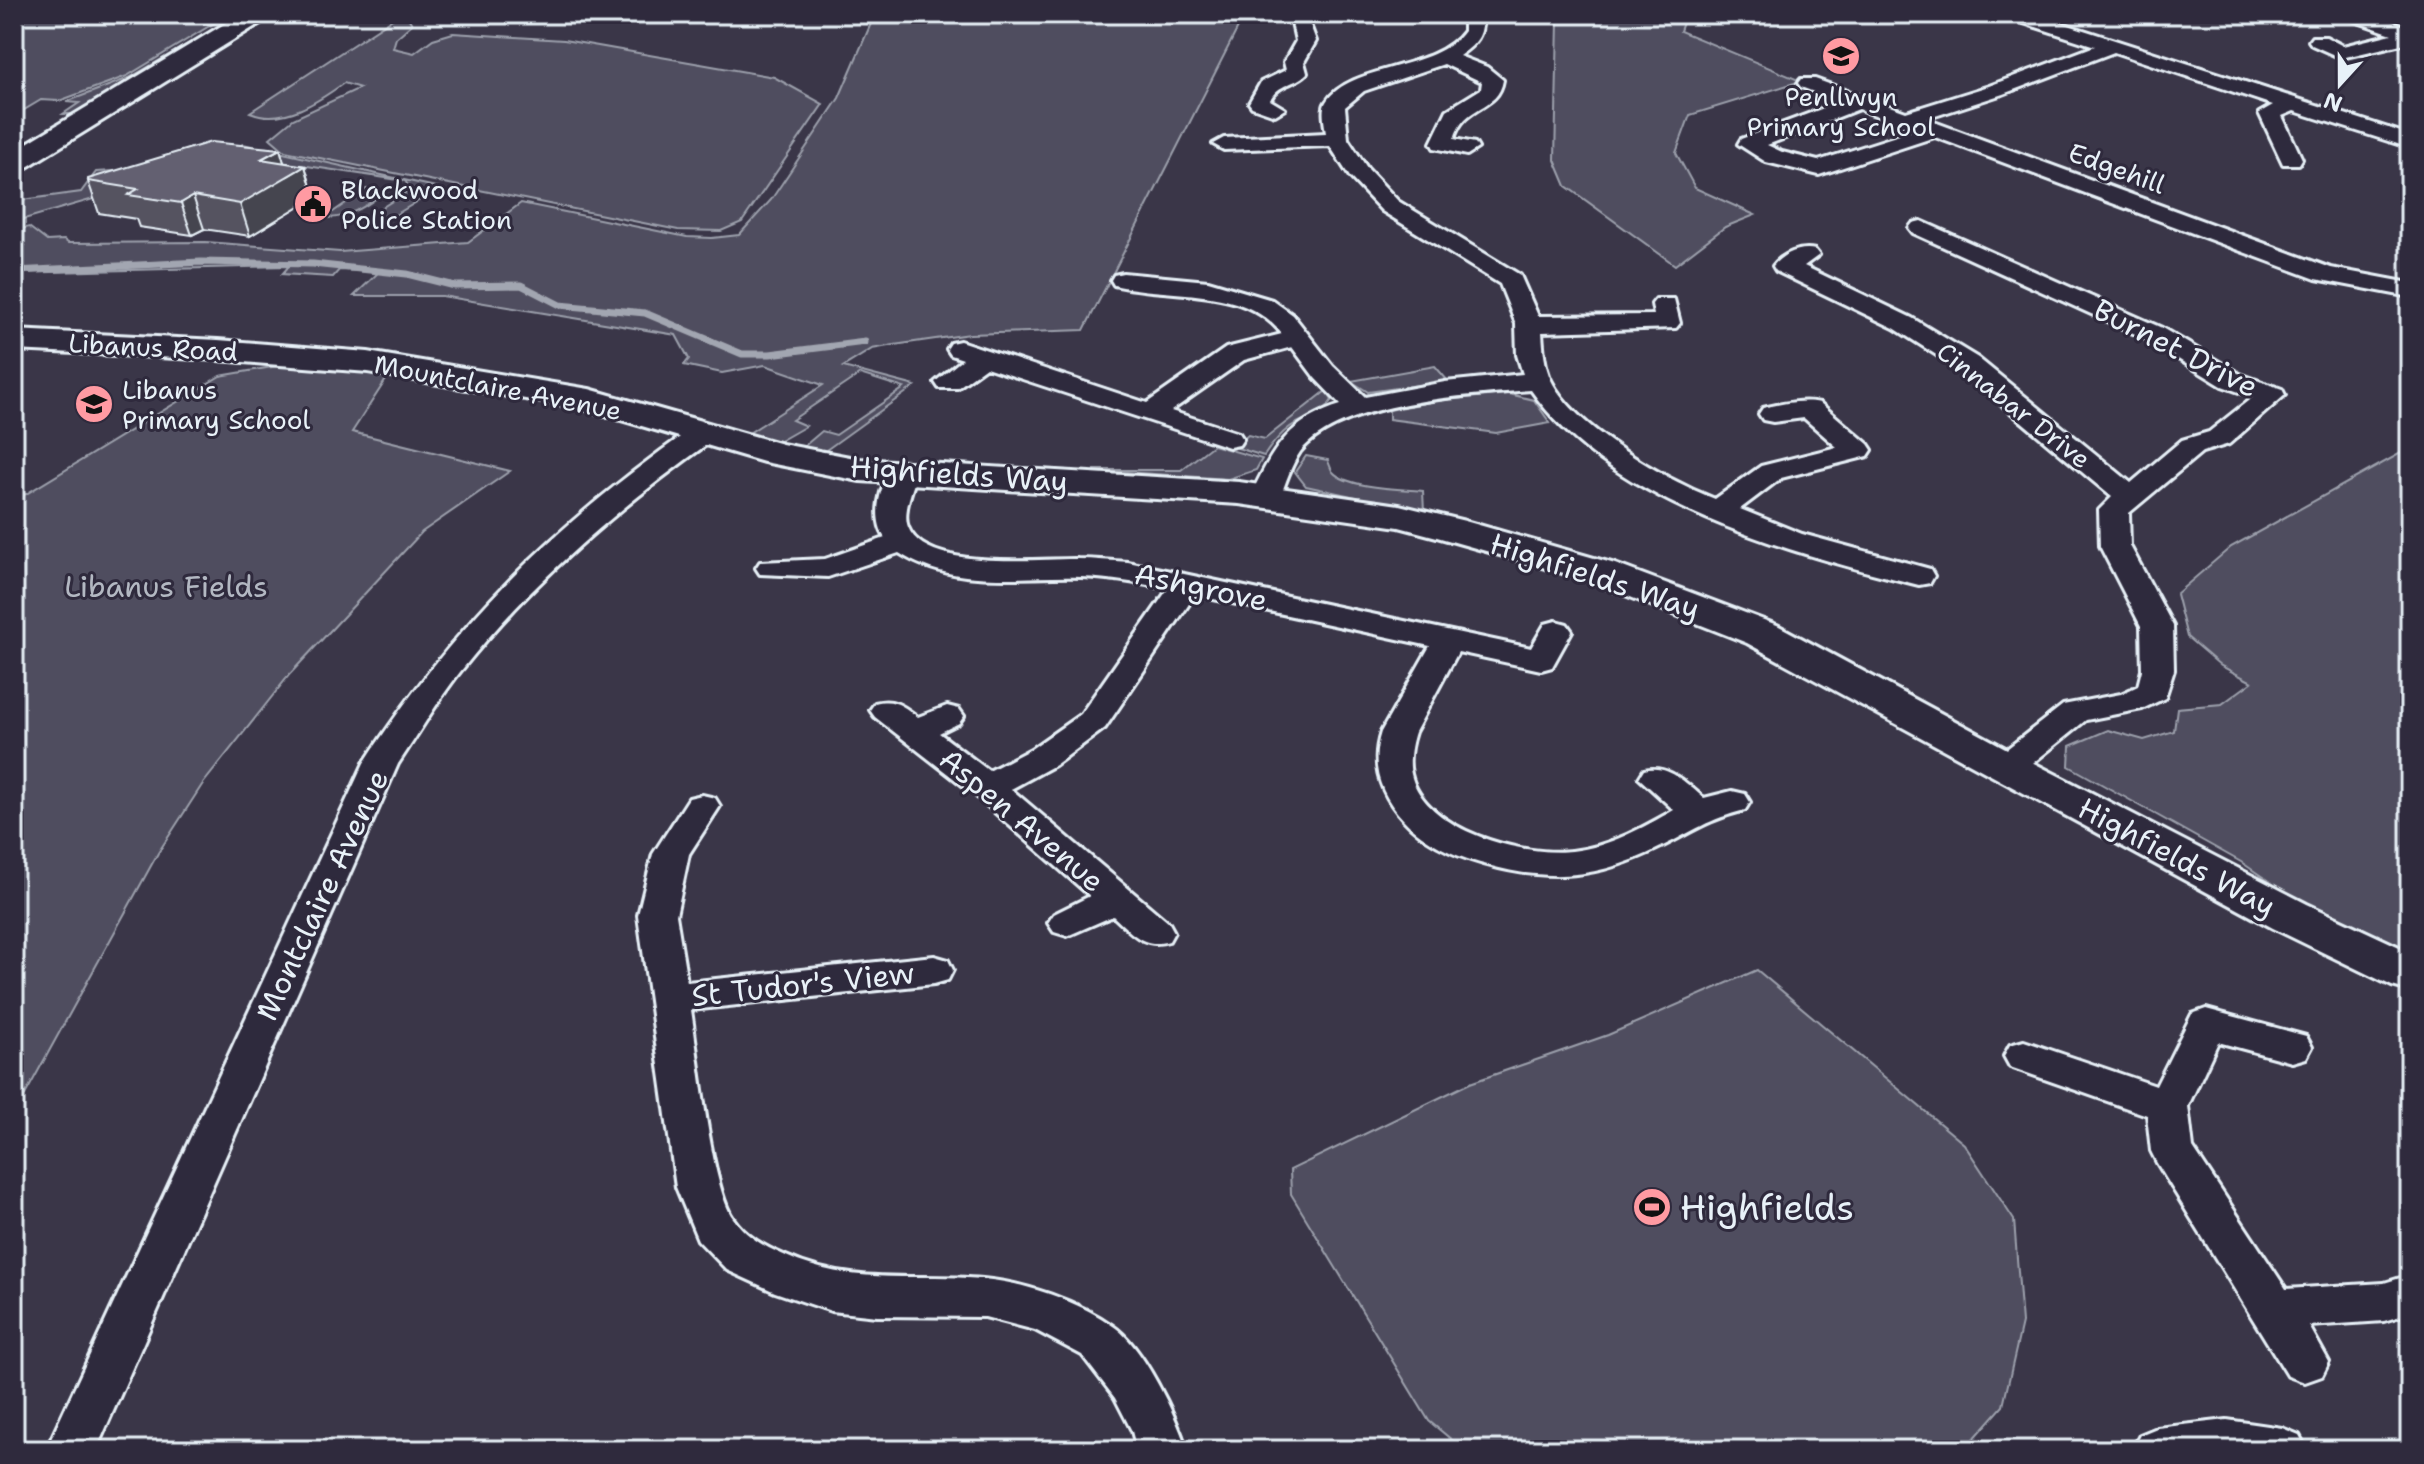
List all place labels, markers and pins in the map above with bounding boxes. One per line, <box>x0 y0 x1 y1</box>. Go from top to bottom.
school or university icon: Penllwyn Primary School <box>1820 35 1862 77</box>
place label: Penllwyn Primary School <box>1747 79 1935 144</box>
place label: Blackwood Police Station <box>341 172 512 237</box>
public building icon: Blackwood Police Station <box>292 183 334 225</box>
place label: Libanus Primary School <box>122 372 311 437</box>
school or university icon: Libanus Primary School <box>73 383 115 425</box>
place label: Highfields <box>1680 1183 1854 1232</box>
sports icon: Highfields <box>1631 1186 1673 1228</box>

